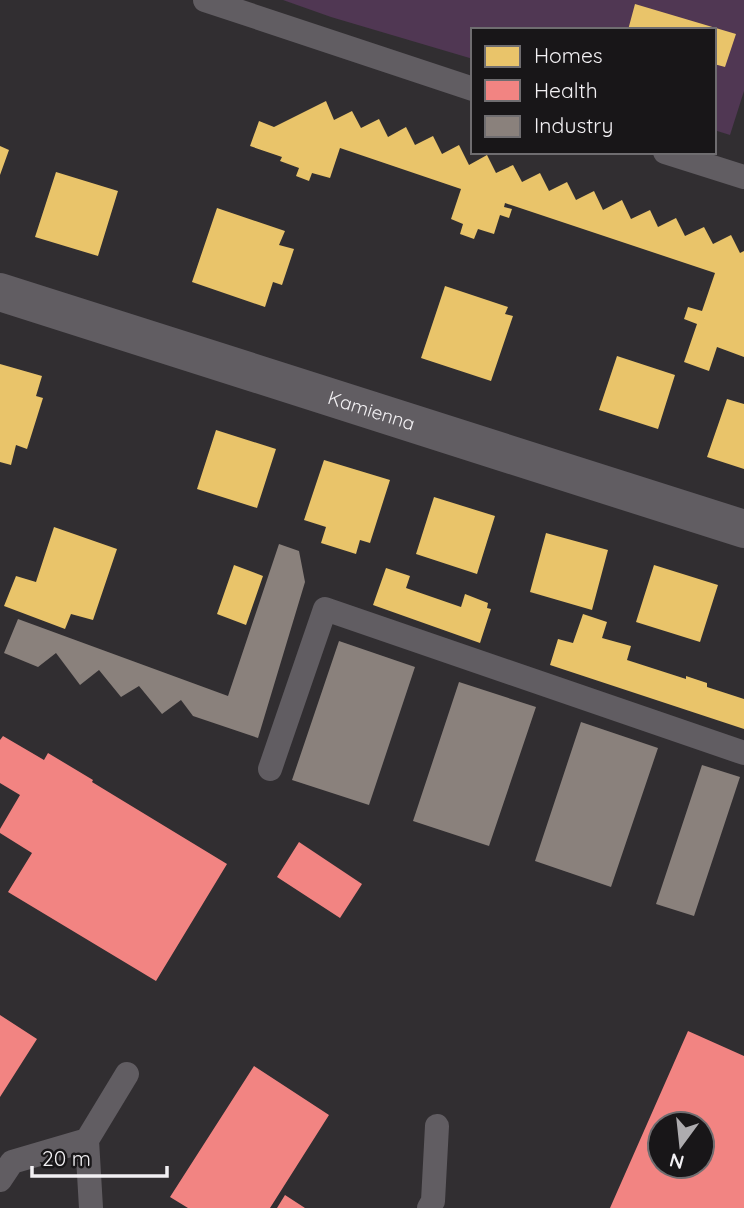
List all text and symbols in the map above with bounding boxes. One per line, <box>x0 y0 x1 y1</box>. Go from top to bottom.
legend <box>471 28 716 154</box>
text: Homes <box>534 42 603 68</box>
text: Health <box>534 77 598 103</box>
text: Industry <box>534 112 613 138</box>
street label: Kamienna <box>325 385 418 435</box>
north arrow <box>646 1110 716 1180</box>
scale bar <box>32 1134 166 1178</box>
text: 20 m <box>42 1145 91 1171</box>
text: N <box>667 1148 686 1175</box>

